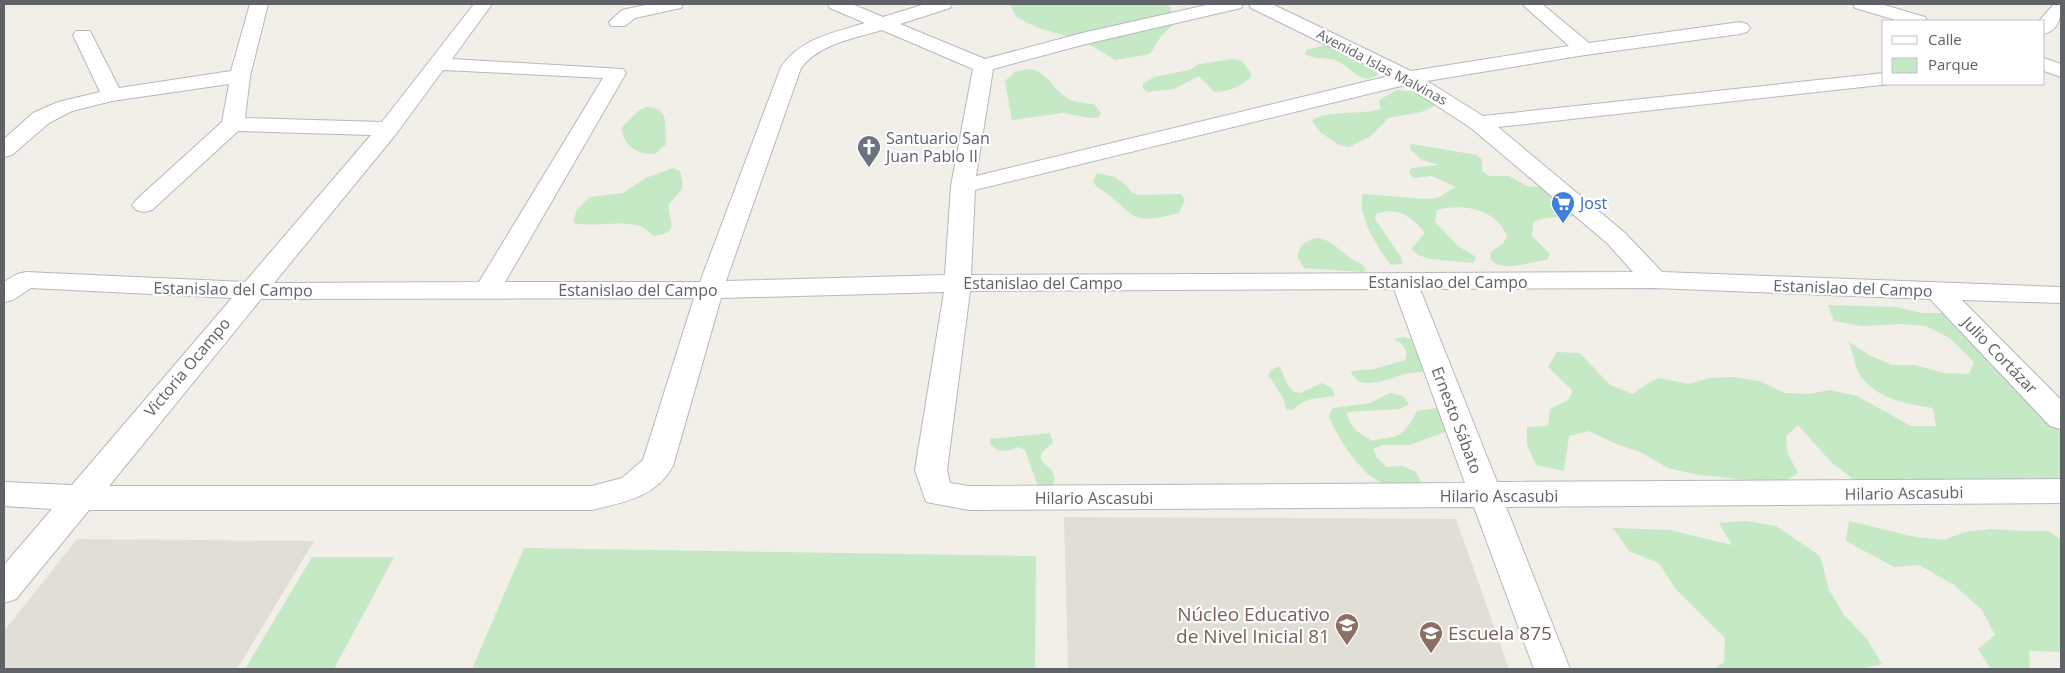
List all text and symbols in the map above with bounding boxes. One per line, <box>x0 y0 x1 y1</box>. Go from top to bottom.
legend <box>1882 20 2045 85</box>
street label: Avenida Islas Malvinas <box>1314 24 1451 109</box>
text: Calle <box>1928 29 1962 49</box>
text: Parque <box>1928 54 1978 74</box>
place label: Santuario San Juan Pablo II <box>884 127 990 167</box>
church icon: Santuario San Juan Pablo II <box>856 134 882 168</box>
supermarket icon: Jost <box>1550 190 1576 224</box>
place label: Jost <box>1578 192 1608 214</box>
street label: Estanislao del Campo <box>1368 271 1528 293</box>
street label: Estanislao del Campo <box>963 272 1123 294</box>
street label: Estanislao del Campo <box>1773 274 1933 302</box>
street label: Estanislao del Campo <box>153 277 313 301</box>
street label: Estanislao del Campo <box>558 279 718 301</box>
street label: Julio Cortázar <box>1956 310 2043 399</box>
street label: Victoria Ocampo <box>139 313 235 421</box>
street label: Ernesto Sábato <box>1426 363 1488 477</box>
street label: Hilario Ascasubi <box>1844 481 1964 505</box>
street label: Hilario Ascasubi <box>1440 485 1558 507</box>
street label: Hilario Ascasubi <box>1035 487 1153 509</box>
place label: Núcleo Educativo de Nivel Inicial 81 <box>1176 601 1330 649</box>
school or university icon: Núcleo Educativo de Nivel Inicial 81 <box>1334 612 1360 646</box>
school or university icon: Escuela 875 <box>1418 620 1444 654</box>
place label: Escuela 875 <box>1448 620 1552 646</box>

